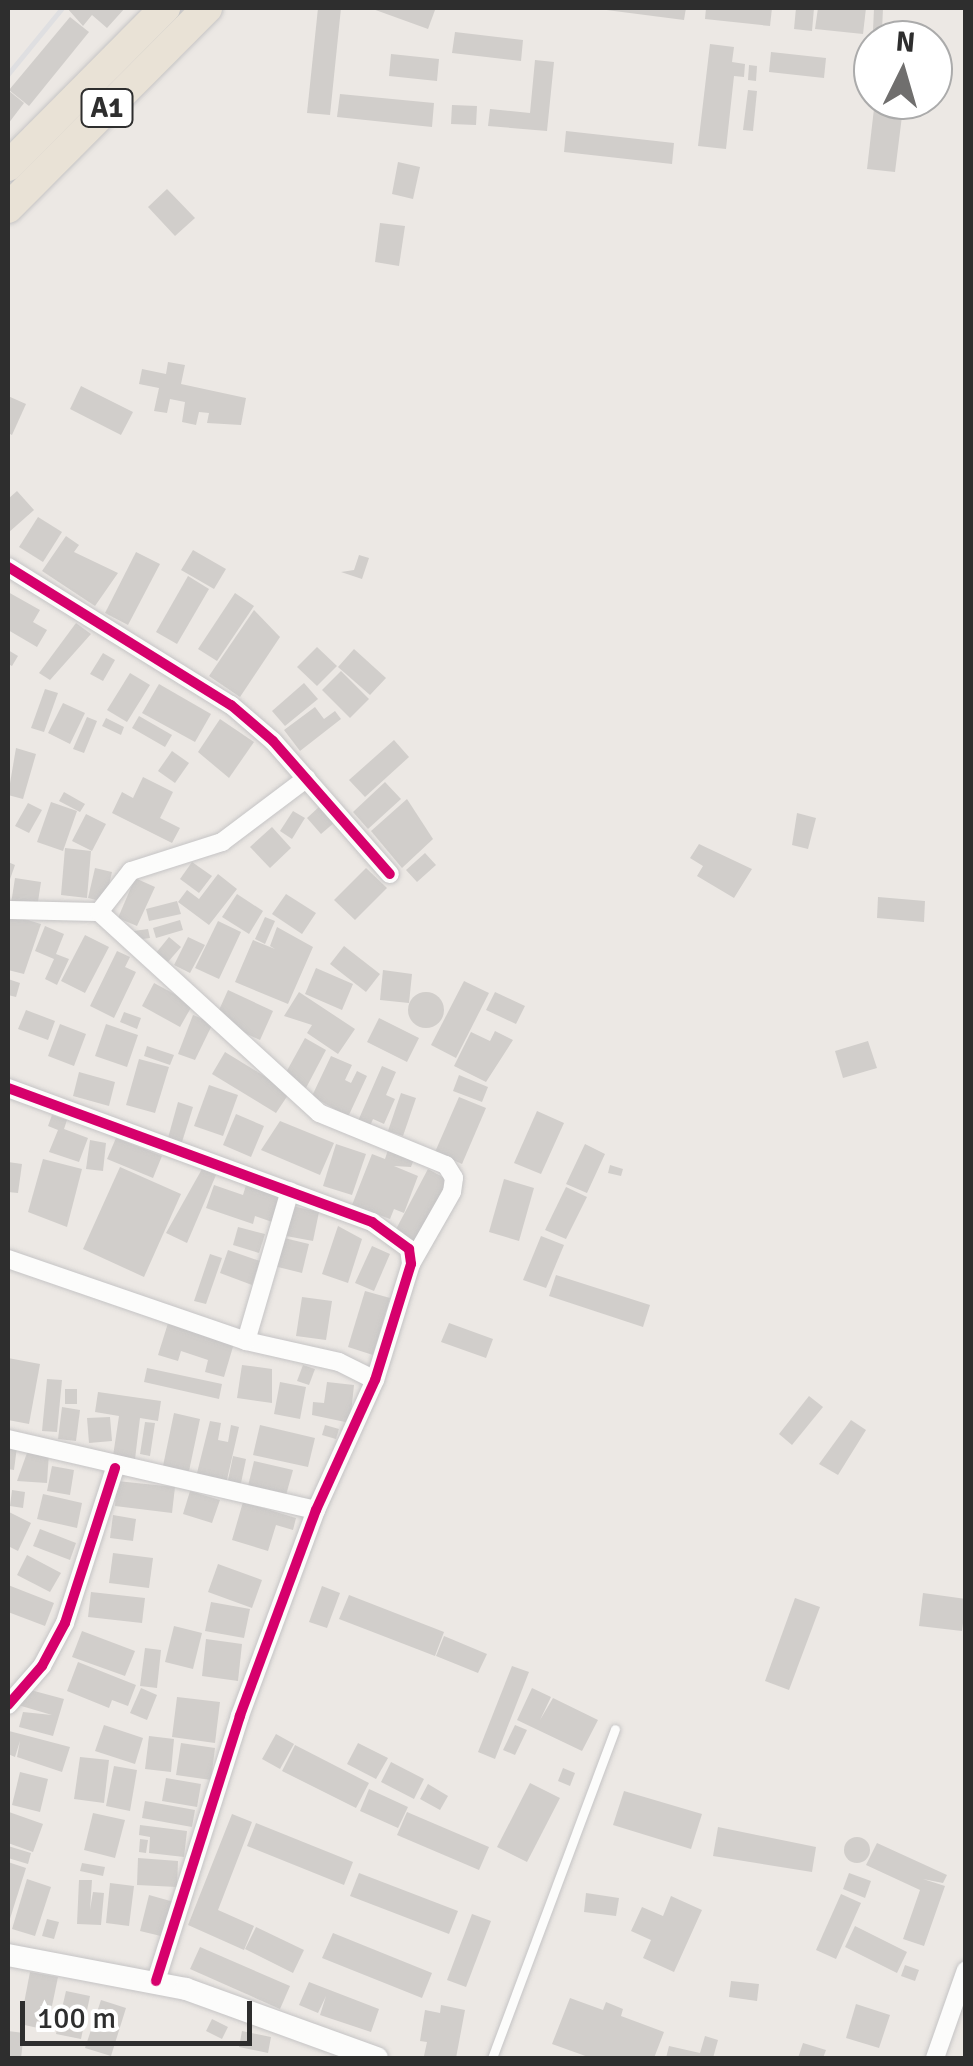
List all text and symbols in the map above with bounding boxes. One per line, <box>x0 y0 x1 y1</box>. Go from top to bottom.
north arrow <box>853 20 953 120</box>
text: N <box>894 24 917 60</box>
road number: A1 <box>80 85 134 131</box>
scale bar <box>25 1981 258 2043</box>
text: 100 m <box>37 2000 116 2037</box>

